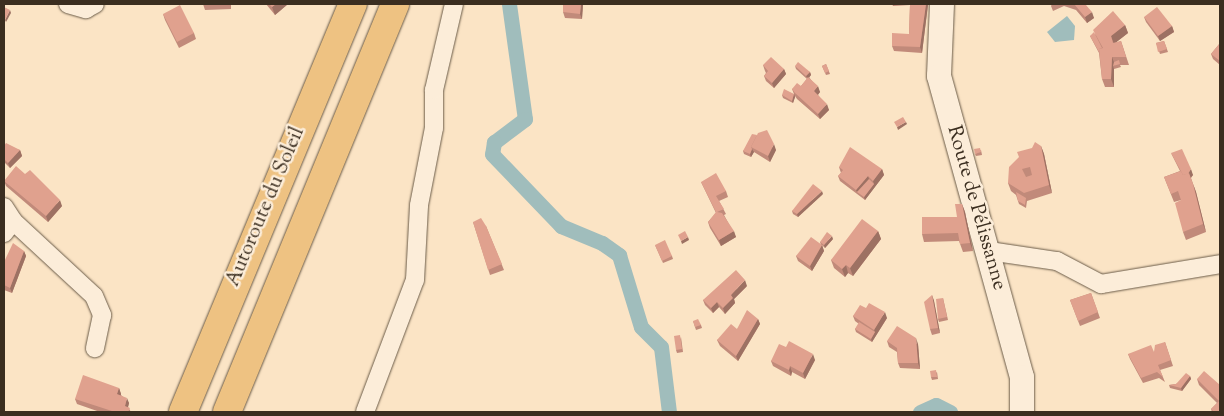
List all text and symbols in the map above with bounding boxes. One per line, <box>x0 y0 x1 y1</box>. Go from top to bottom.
street label: Route de Pélissanne <box>941 123 1011 293</box>
street label: Autoroute du Soleil <box>222 124 310 290</box>

